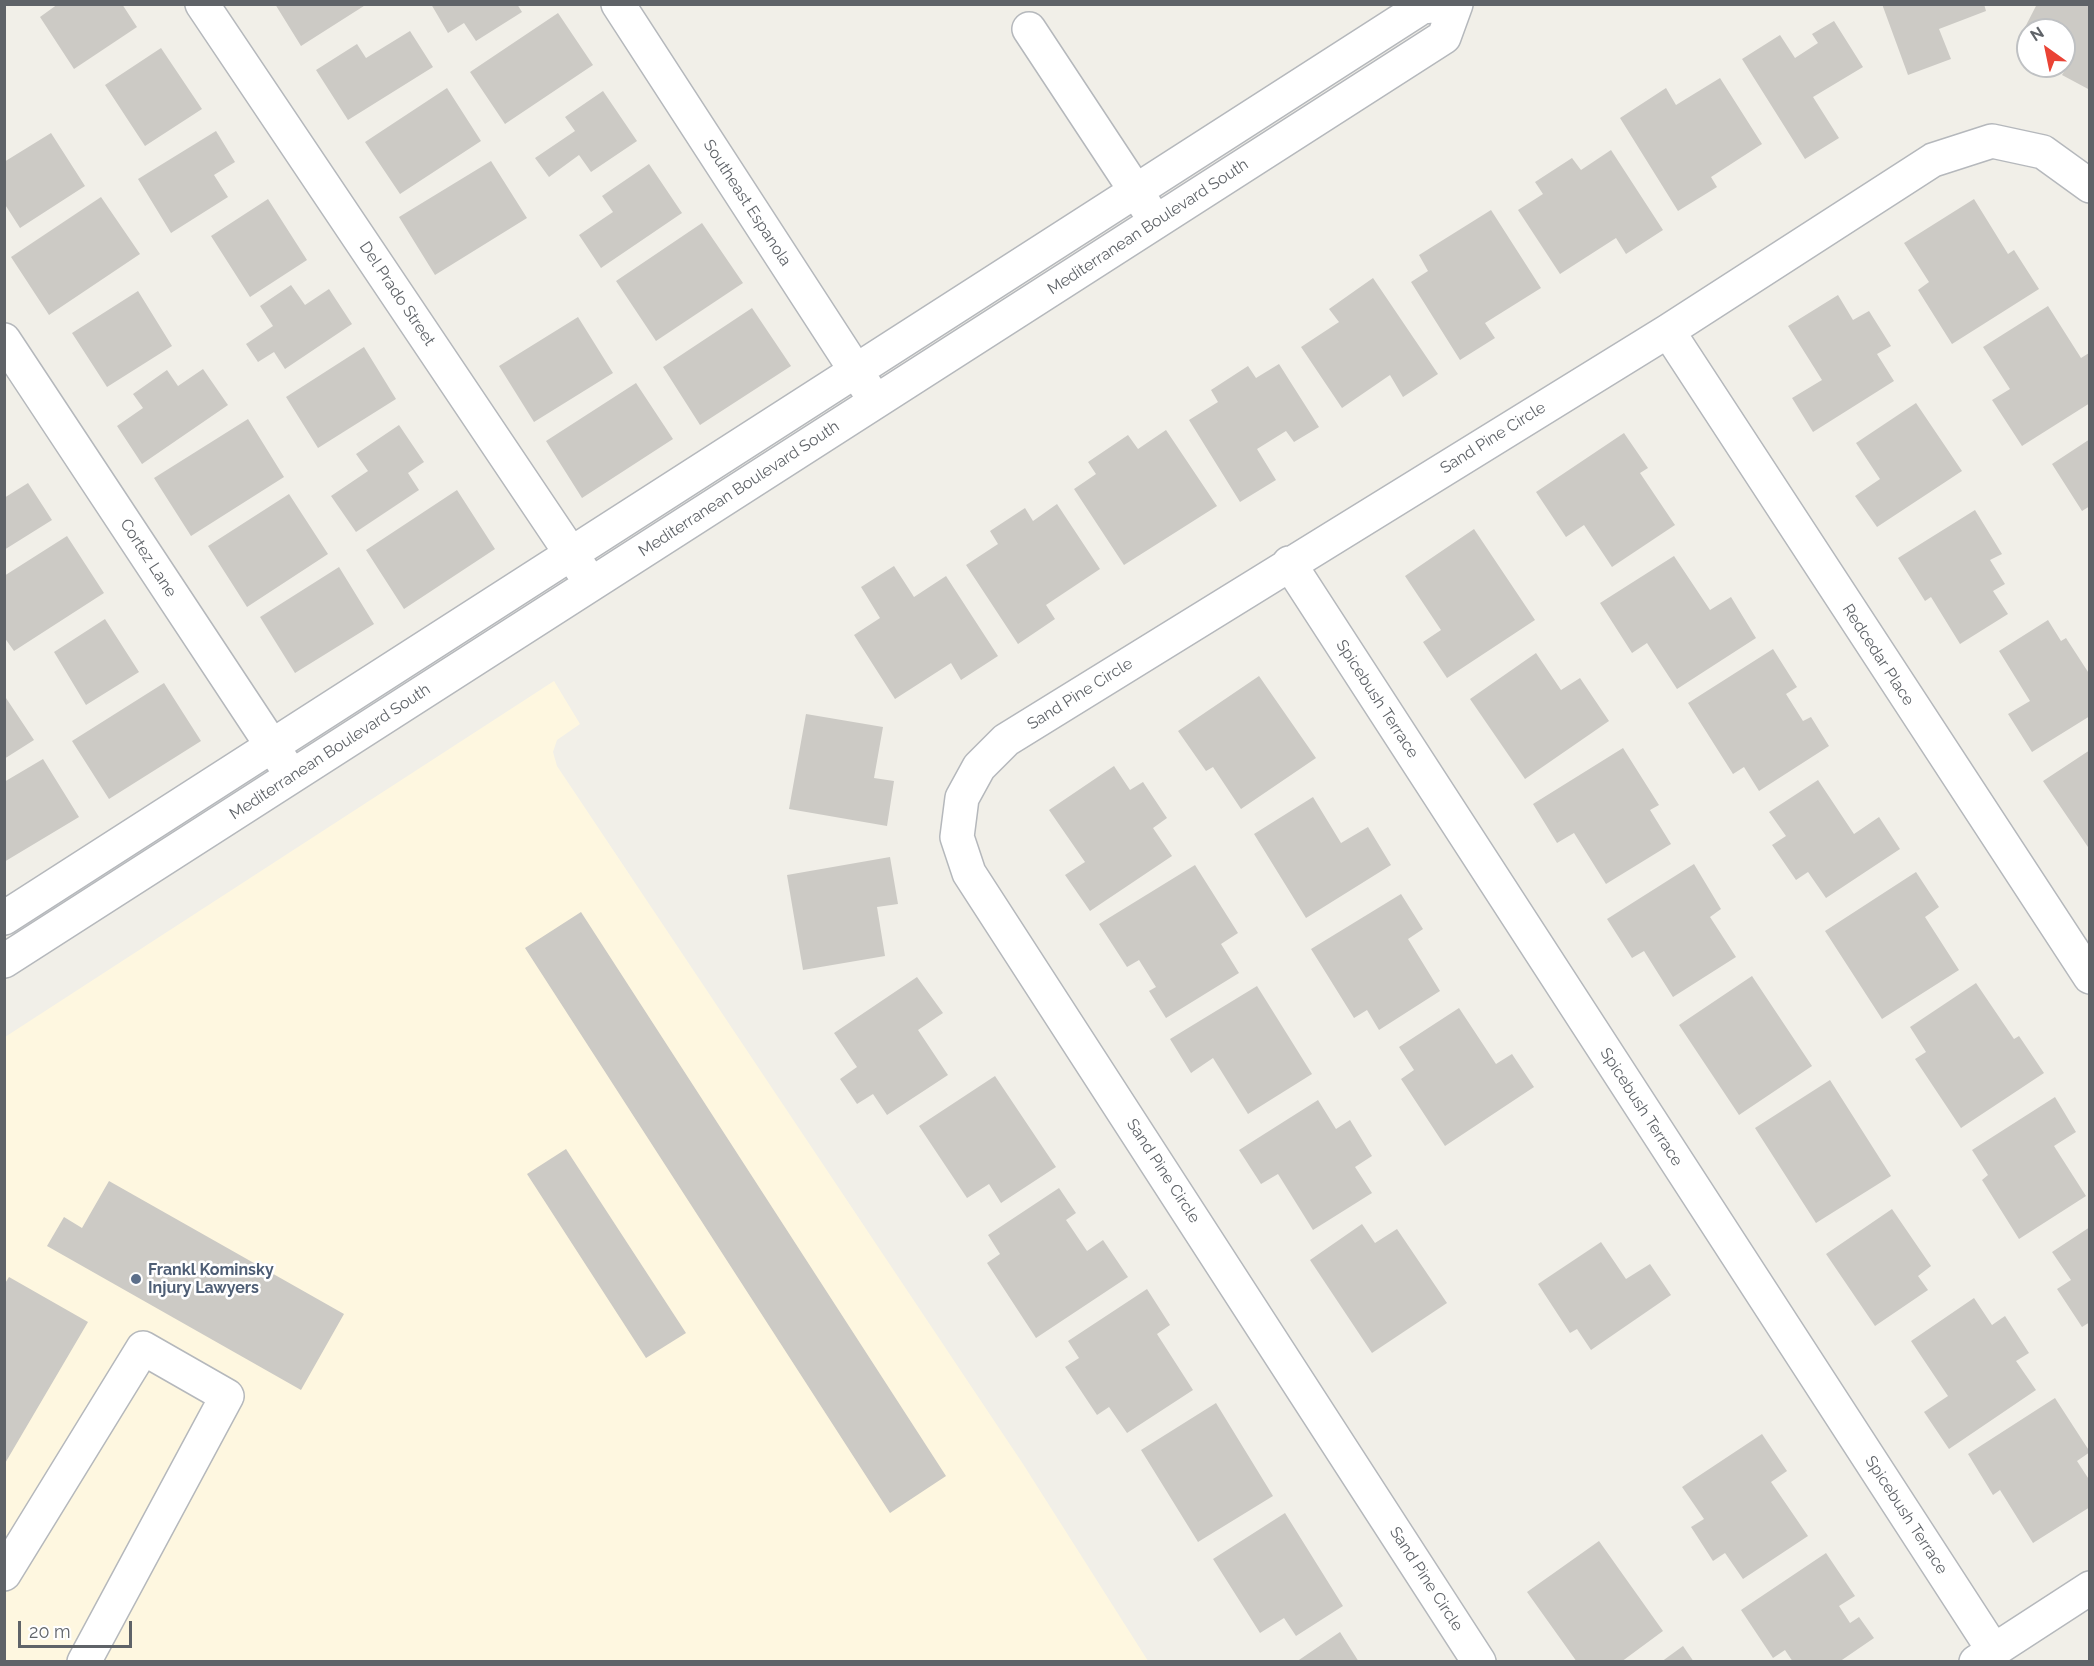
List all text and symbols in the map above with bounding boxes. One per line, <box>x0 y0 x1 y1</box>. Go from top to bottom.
north arrow <box>2016 18 2076 78</box>
text: N <box>2027 23 2047 45</box>
street label: Southeast Espanola <box>699 136 795 270</box>
street label: Mediterranean Boulevard South <box>1044 155 1252 299</box>
street label: Del Prado Street <box>355 238 439 350</box>
street label: Sand Pine Circle <box>1437 398 1549 478</box>
street label: Mediterranean Boulevard South <box>635 417 843 561</box>
street label: Cortez Lane <box>116 515 180 601</box>
street label: Redcedar Place <box>1838 601 1918 709</box>
street label: Spicebush Terrace <box>1332 636 1422 762</box>
street label: Sand Pine Circle <box>1024 654 1136 734</box>
street label: Mediterranean Boulevard South <box>226 680 434 824</box>
street label: Spicebush Terrace <box>1596 1044 1686 1170</box>
street label: Sand Pine Circle <box>1122 1115 1204 1227</box>
place label: Frankl Kominsky Injury Lawyers <box>148 1260 274 1298</box>
marker: Frankl Kominsky Injury Lawyers <box>129 1272 143 1286</box>
street label: Spicebush Terrace <box>1861 1452 1951 1578</box>
street label: Sand Pine Circle <box>1385 1523 1467 1635</box>
scale bar <box>21 1609 135 1647</box>
text: 20 m <box>29 1621 71 1642</box>

